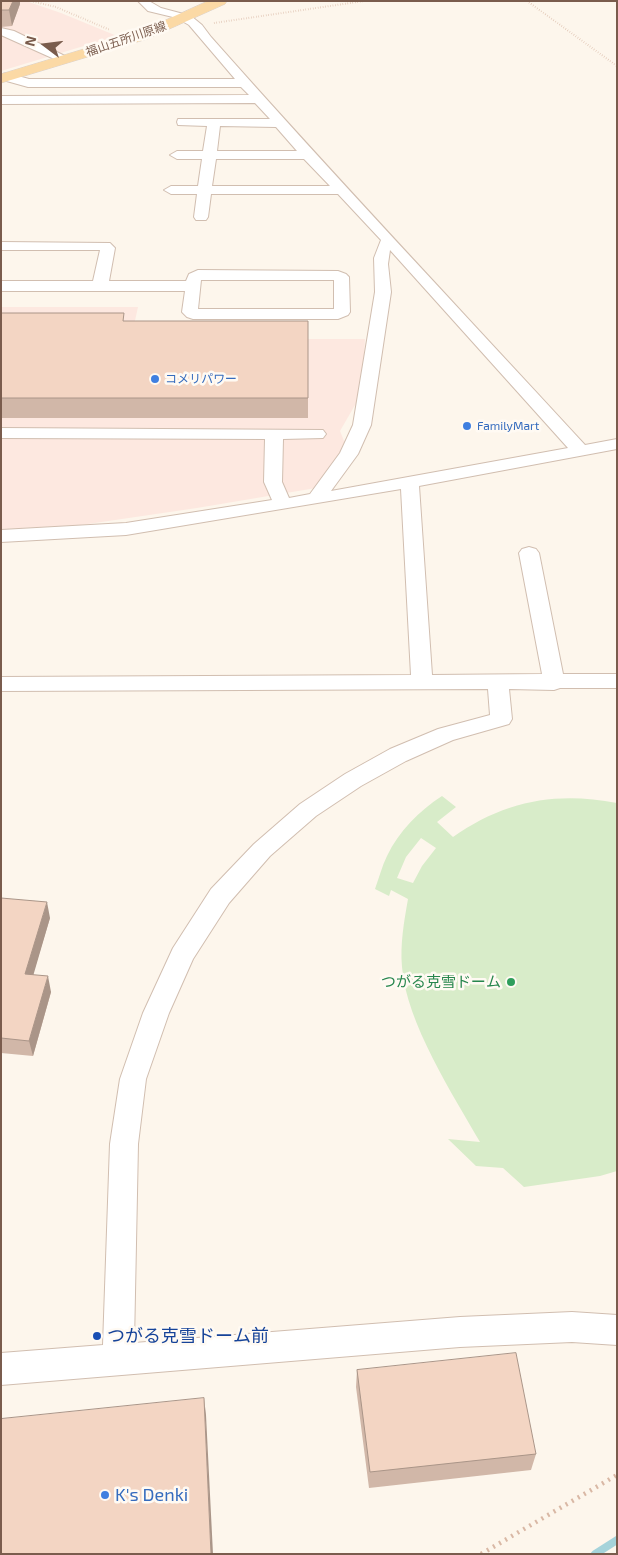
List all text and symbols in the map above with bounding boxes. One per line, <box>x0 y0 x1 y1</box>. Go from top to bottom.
street label: 福山五所川原線 <box>84 19 168 59</box>
north arrow <box>20 20 70 70</box>
text: N <box>21 34 40 48</box>
place label: コメリパワー <box>165 372 237 386</box>
marker: コメリパワー <box>149 373 161 385</box>
place label: FamilyMart <box>477 419 539 433</box>
marker: FamilyMart <box>461 420 473 432</box>
place label: つがる克雪ドーム <box>381 973 501 991</box>
marker: つがる克雪ドーム <box>505 976 517 988</box>
place label: つがる克雪ドーム前 <box>107 1325 269 1347</box>
marker: つがる克雪ドーム前 <box>91 1330 103 1342</box>
place label: K's Denki <box>115 1484 188 1506</box>
marker: K's Denki <box>99 1489 111 1501</box>

